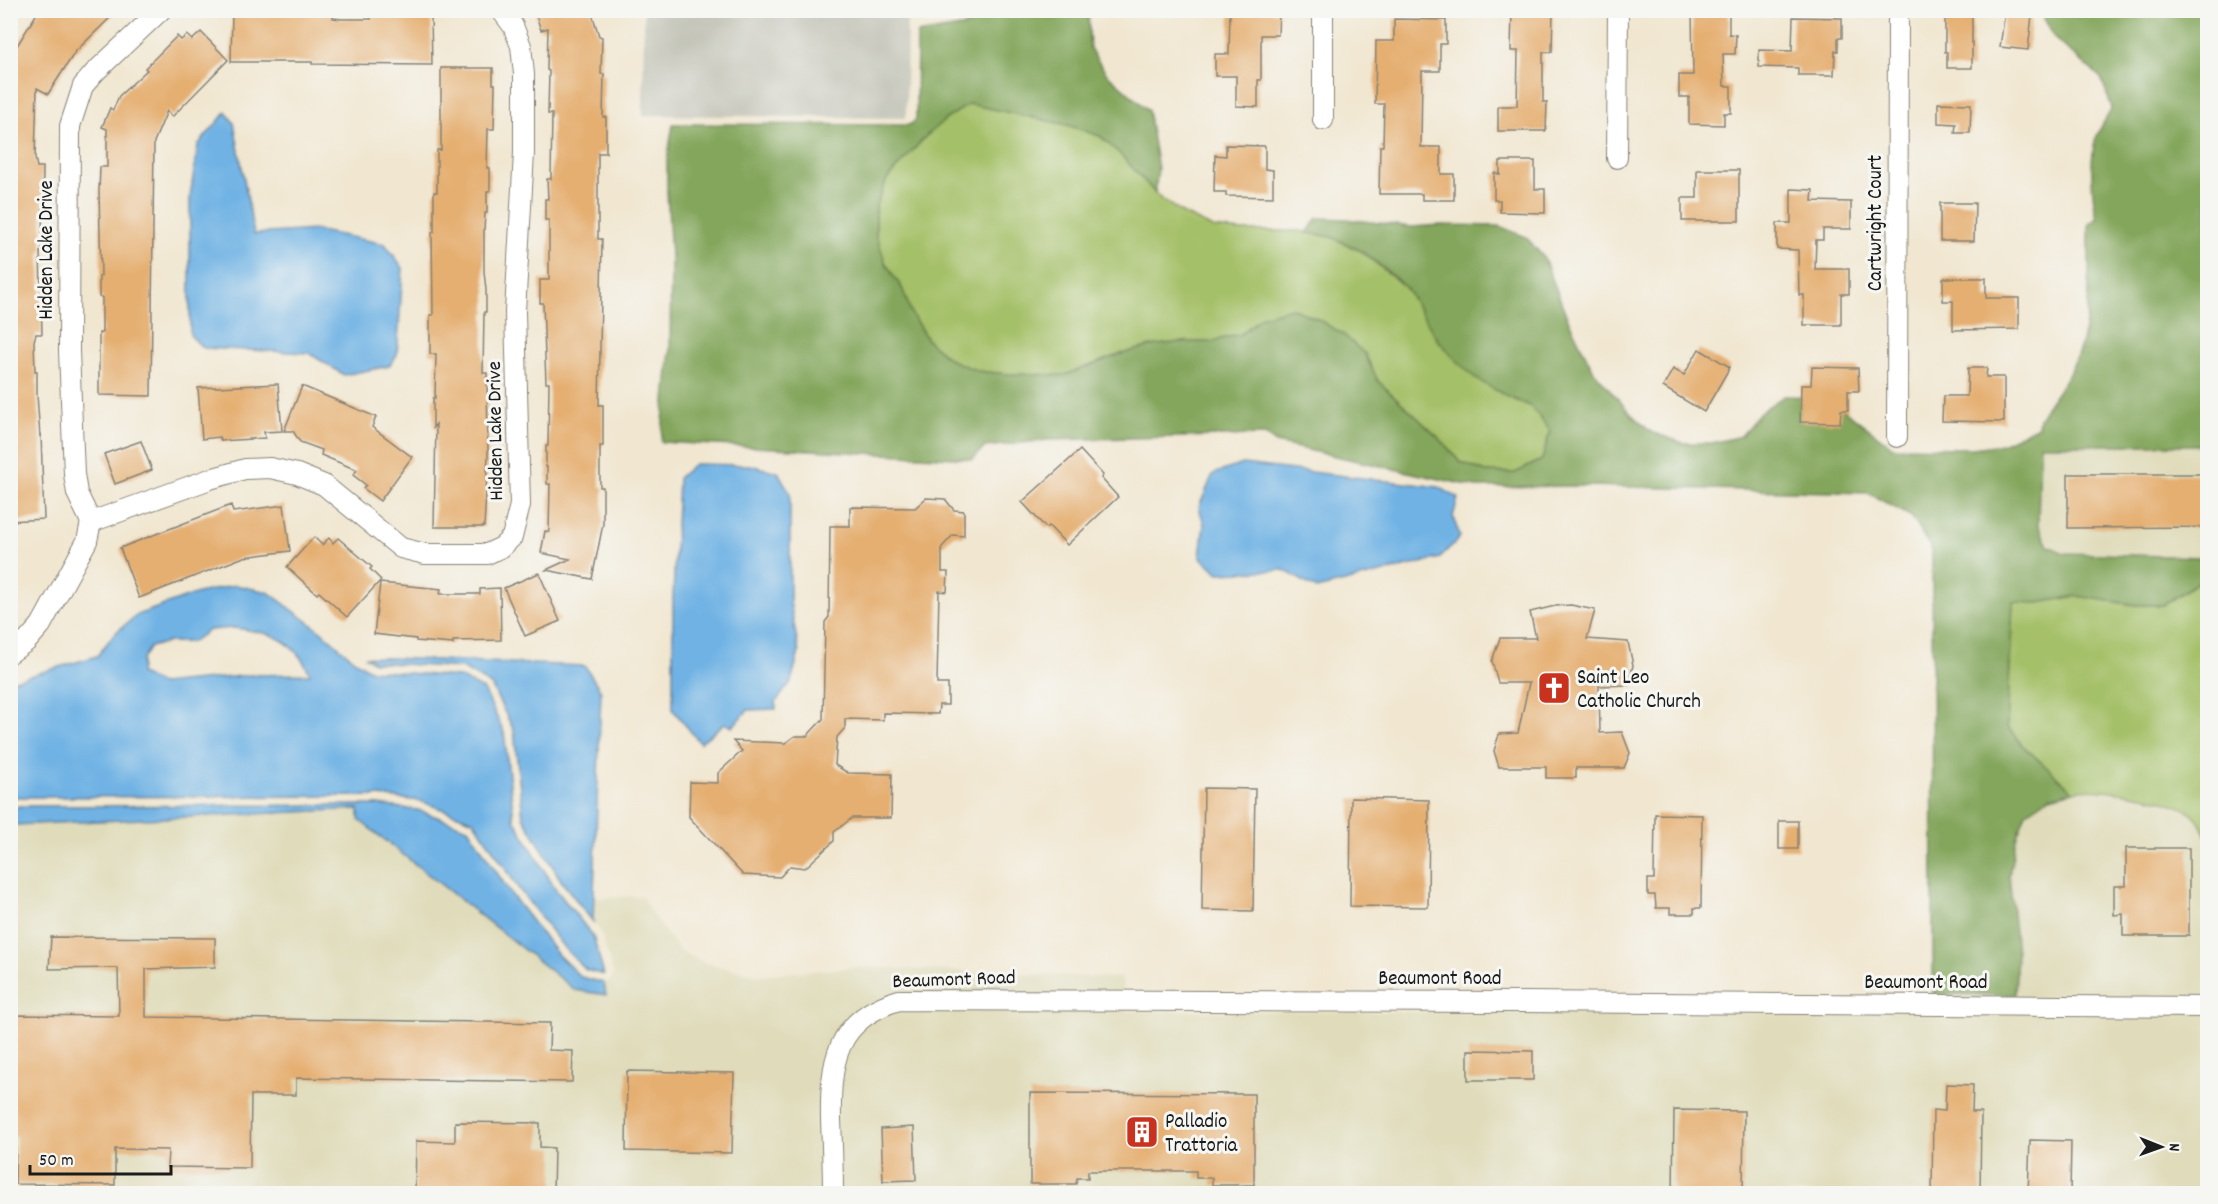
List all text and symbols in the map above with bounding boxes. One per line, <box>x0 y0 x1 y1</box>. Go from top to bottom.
street label: Cartwright Court <box>1862 154 1892 291</box>
street label: Hidden Lake Drive <box>33 180 63 320</box>
street label: Hidden Lake Drive <box>481 361 513 501</box>
place label: Saint Leo Catholic Church <box>1577 664 1701 718</box>
church icon: Saint Leo Catholic Church <box>1536 670 1572 706</box>
street label: Beaumont Road <box>892 964 1016 998</box>
street label: Beaumont Road <box>1378 965 1502 995</box>
street label: Beaumont Road <box>1864 969 1988 999</box>
place label: Palladio Trattoria <box>1165 1108 1239 1162</box>
building icon: Palladio Trattoria <box>1124 1114 1160 1150</box>
north arrow <box>2131 1117 2191 1177</box>
scale bar <box>30 1138 171 1176</box>
text: N <box>2162 1143 2185 1151</box>
text: 50 m <box>39 1149 74 1174</box>

